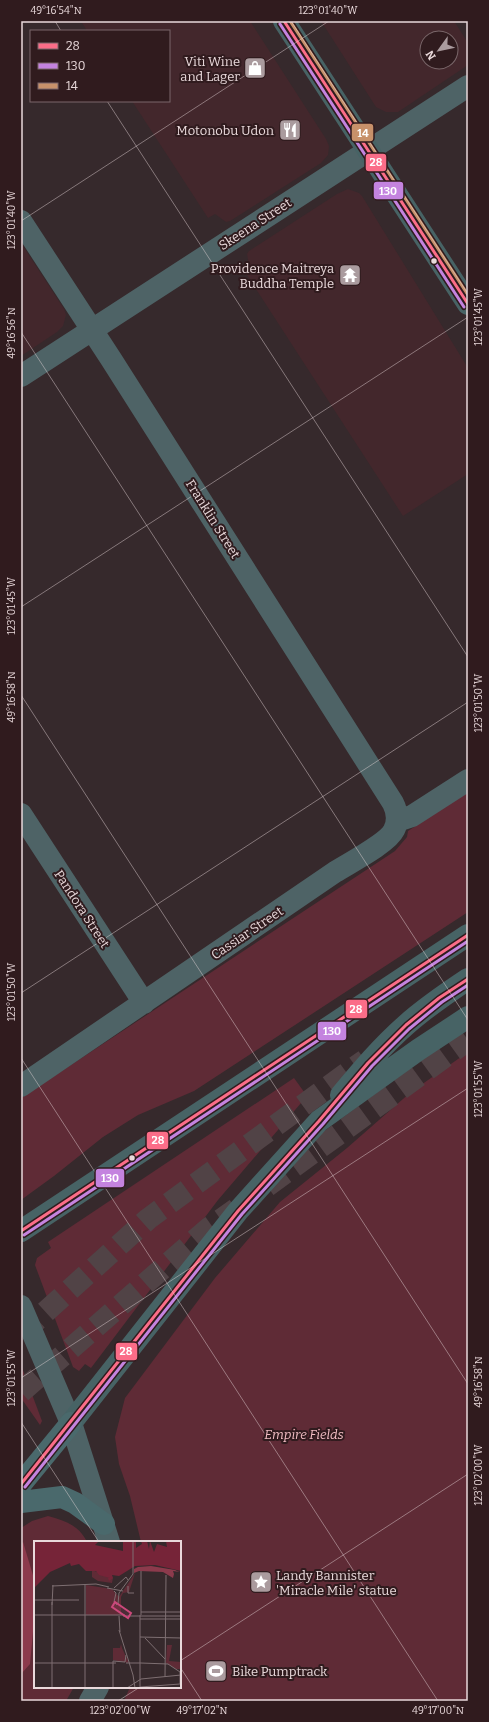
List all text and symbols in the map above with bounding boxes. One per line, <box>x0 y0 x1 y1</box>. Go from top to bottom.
text: 49°16'54"N <box>30 5 82 17</box>
text: 123°01'40"W <box>299 5 358 17</box>
legend <box>30 30 170 102</box>
north arrow <box>419 30 459 70</box>
text: 28 <box>66 39 80 53</box>
text: N <box>423 48 439 62</box>
place label: Viti Wine and Lager <box>180 54 240 84</box>
shop icon: Viti Wine and Lager <box>242 55 268 81</box>
text: 130 <box>66 59 85 73</box>
text: 14 <box>66 79 78 93</box>
restaurant icon: Motonobu Udon <box>277 117 303 143</box>
place label: Motonobu Udon <box>176 123 275 138</box>
line badge: 14 <box>351 123 374 142</box>
text: 14 <box>357 127 369 140</box>
line badge: 28 <box>365 153 387 172</box>
text: 28 <box>370 156 383 169</box>
line badge: 130 <box>373 181 404 200</box>
text: 130 <box>379 185 397 198</box>
text: 123°01'40"W <box>6 190 18 249</box>
street label: Skeena Street <box>216 195 294 253</box>
unlabelled marker <box>429 256 439 266</box>
place label: Providence Maitreya Buddha Temple <box>211 261 334 291</box>
temple icon: Providence Maitreya Buddha Temple <box>337 262 363 288</box>
text: 123°01'45"W <box>473 287 485 346</box>
text: 49°16'56"N <box>6 307 18 359</box>
street label: Franklin Street <box>183 477 243 561</box>
text: 123°01'45"W <box>6 576 18 635</box>
text: 49°16'58"N <box>6 671 18 723</box>
text: 123°01'50"W <box>473 673 485 732</box>
street label: Pandora Street <box>51 867 113 951</box>
street label: Cassiar Street <box>208 903 286 963</box>
text: 123°01'50"W <box>6 962 18 1021</box>
line badge: 28 <box>345 999 368 1019</box>
text: 28 <box>350 1003 363 1016</box>
line badge: 130 <box>317 1021 347 1041</box>
text: 130 <box>323 1025 341 1038</box>
text: 123°01'55"W <box>473 1060 485 1118</box>
line badge: 28 <box>146 1131 169 1150</box>
text: 28 <box>152 1134 165 1147</box>
unlabelled marker <box>127 1153 137 1163</box>
line badge: 130 <box>95 1168 125 1188</box>
text: 130 <box>101 1172 119 1185</box>
line badge: 28 <box>115 1342 138 1361</box>
text: 28 <box>120 1345 133 1358</box>
text: 123°01'55"W <box>6 1349 18 1407</box>
text: 49°16'58"N <box>473 1356 485 1408</box>
park label: Empire Fields <box>264 1427 344 1442</box>
text: 123°02'00"W <box>473 1444 485 1505</box>
inset map <box>34 1541 181 1688</box>
place label: Landy Bannister 'Miracle Mile' statue <box>276 1568 397 1598</box>
place icon: Landy Bannister 'Miracle Mile' statue <box>248 1569 274 1595</box>
sports icon: Bike Pumptrack <box>203 1658 229 1684</box>
place label: Bike Pumptrack <box>232 1664 328 1679</box>
text: 123°02'00"W <box>90 1705 151 1717</box>
text: 49°17'02"N <box>177 1705 228 1717</box>
text: 49°17'00"N <box>412 1705 464 1717</box>

